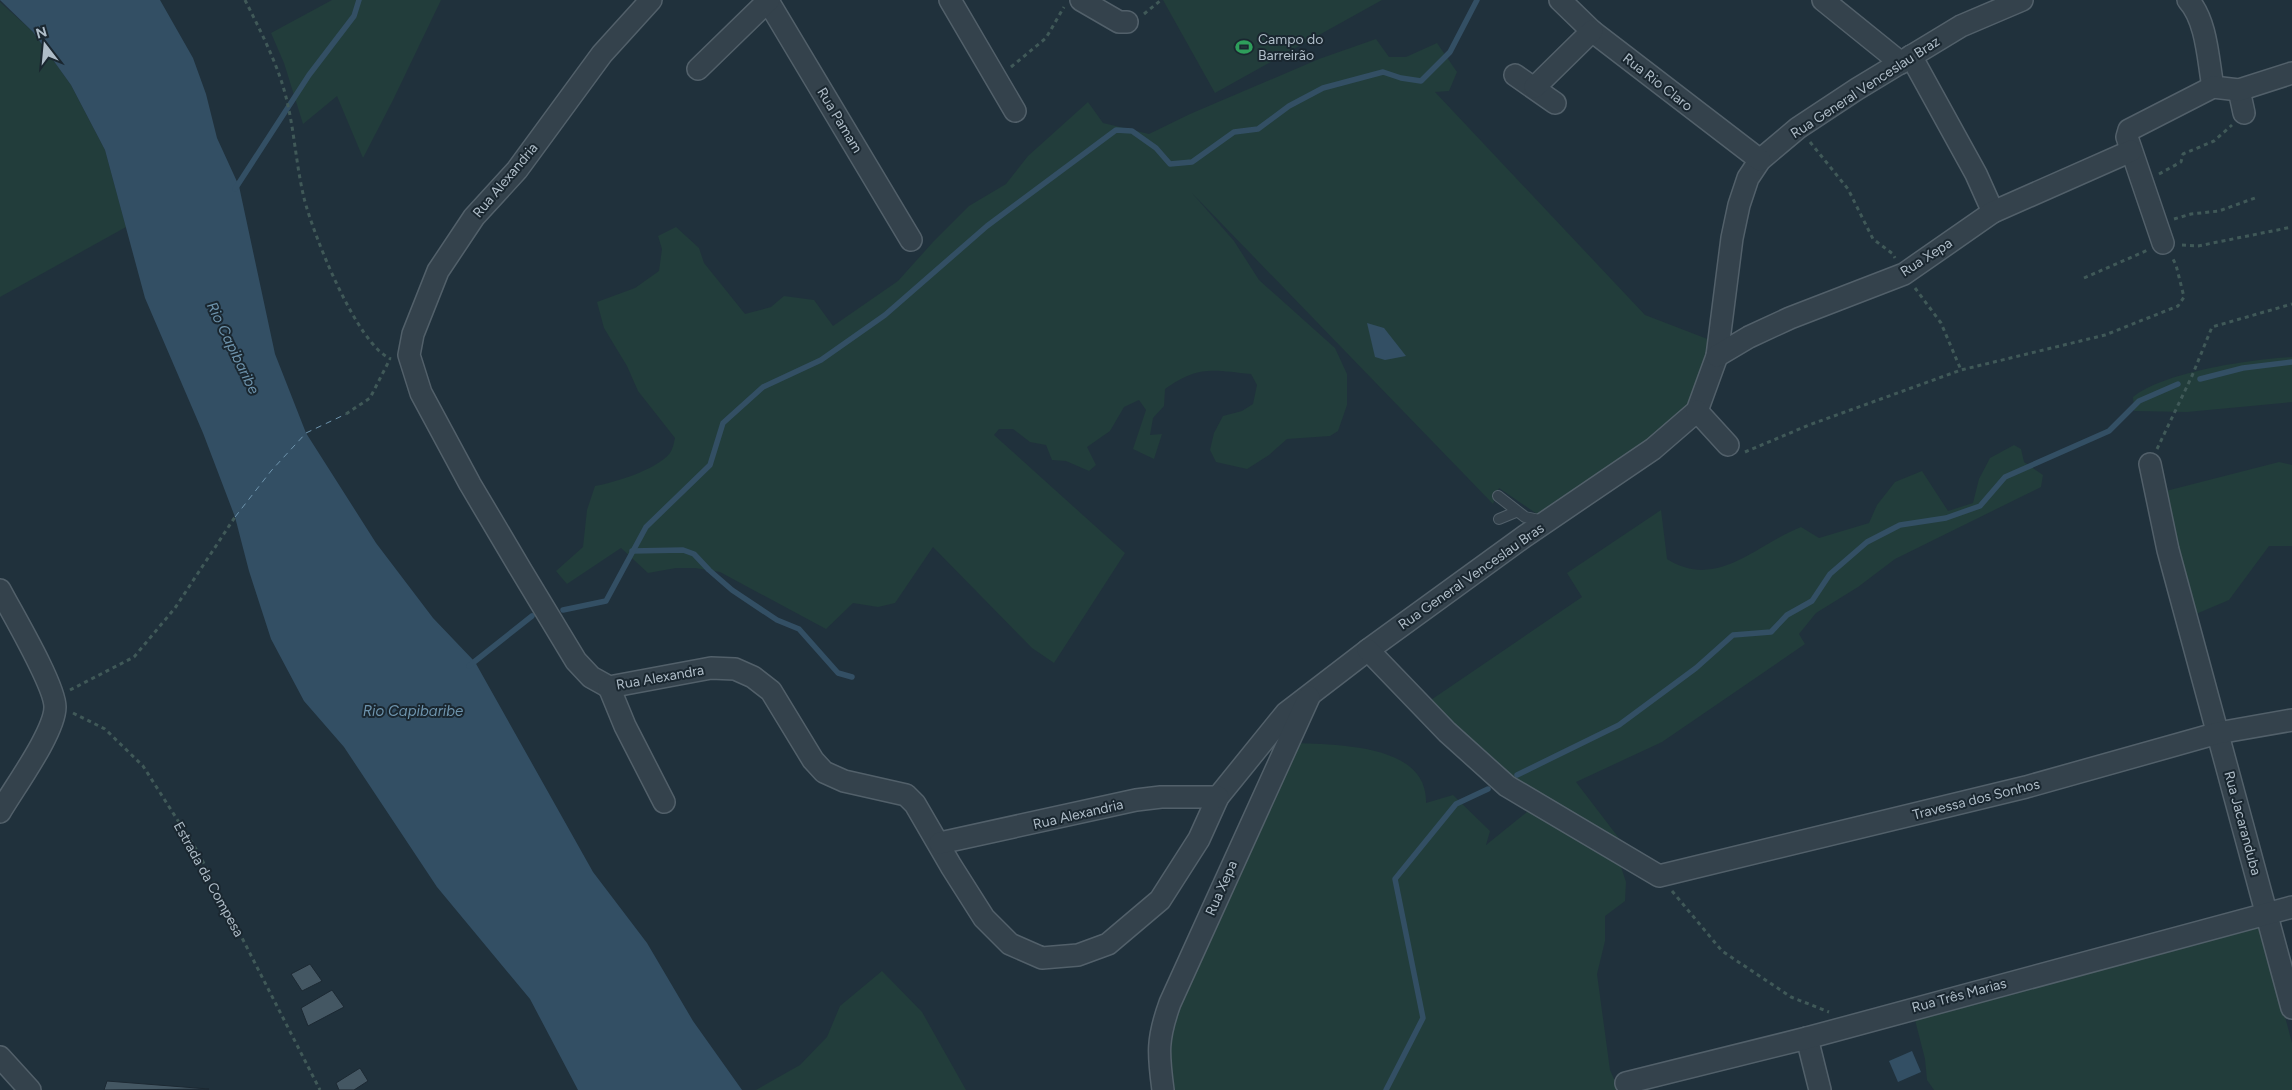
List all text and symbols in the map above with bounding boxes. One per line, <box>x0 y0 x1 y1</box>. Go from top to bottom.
north arrow <box>20 20 70 70</box>
text: N <box>34 23 49 43</box>
place label: Campo do Barreirão <box>1258 31 1323 64</box>
street label: Rua General Venceslau Braz <box>1787 33 1943 142</box>
sports icon: Campo do Barreirão <box>1234 37 1254 57</box>
street label: Rua Rio Claro <box>1619 50 1696 115</box>
street label: Rua Pamam <box>813 84 866 156</box>
street label: Rua Alexandria <box>469 140 542 221</box>
street label: Rua Xepa <box>1897 234 1955 280</box>
water label: Rio Capibaribe <box>203 299 263 397</box>
street label: Rua General Venceslau Bras <box>1395 520 1547 633</box>
street label: Rua Alexandra <box>615 661 705 694</box>
water label: Rio Capibaribe <box>363 702 463 720</box>
street label: Rua Jacaranduba <box>2220 769 2265 877</box>
street label: Travessa dos Sonhos <box>1911 775 2042 824</box>
street label: Rua Alexandria <box>1031 796 1125 833</box>
street label: Estrada da Compesa <box>170 819 247 940</box>
street label: Rua Xepa <box>1202 858 1241 918</box>
street label: Rua Três Marias <box>1910 975 2008 1016</box>

